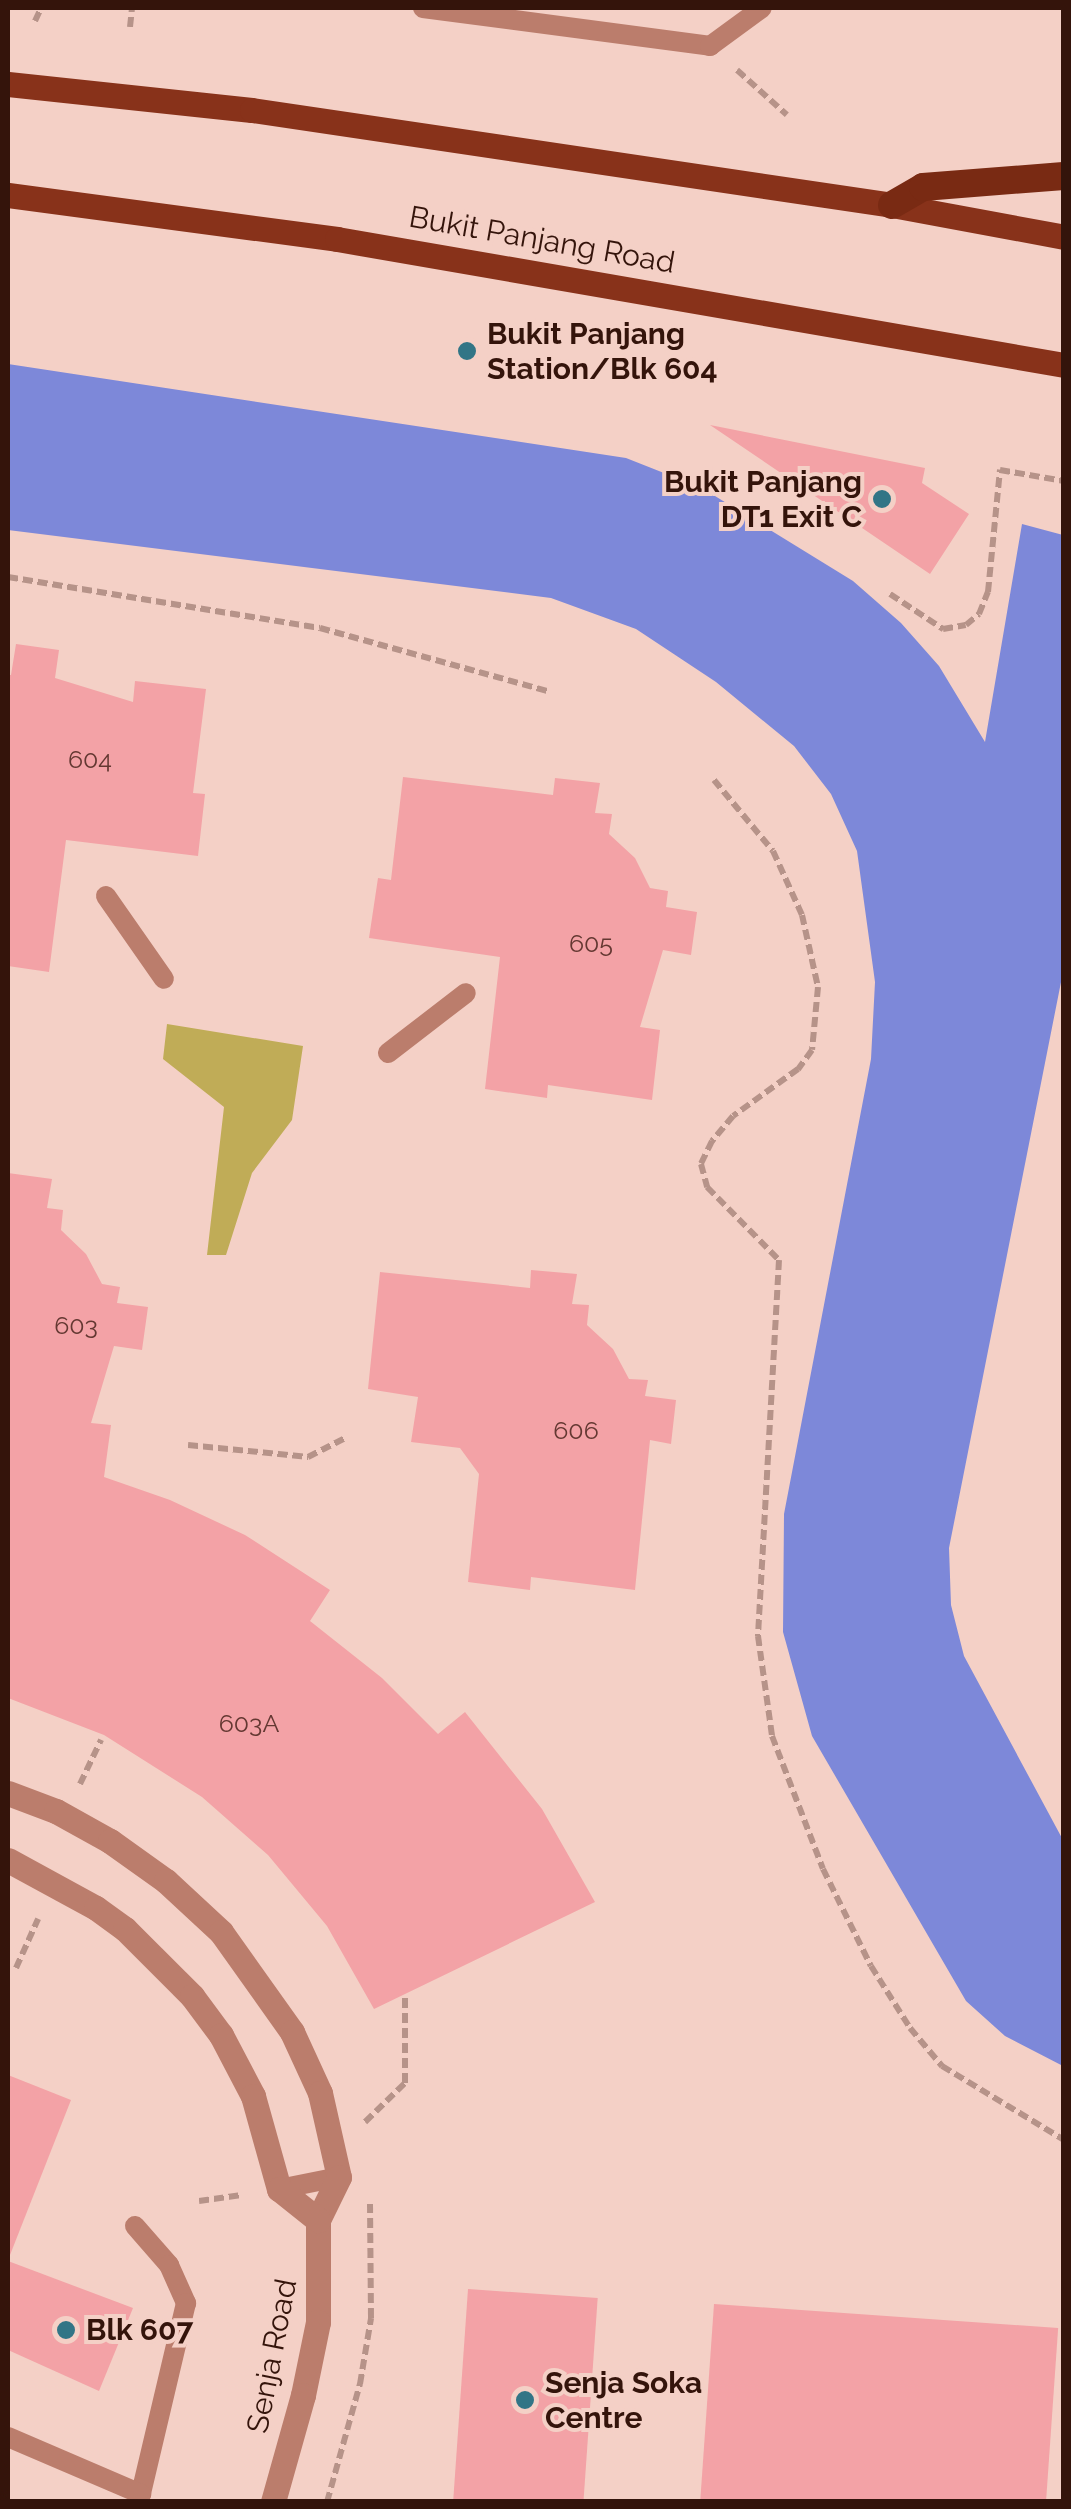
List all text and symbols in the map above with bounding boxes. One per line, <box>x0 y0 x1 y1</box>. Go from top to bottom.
street label: Bukit Panjang Road <box>406 199 678 281</box>
place label: Bukit Panjang Station/Blk 604 <box>487 316 718 386</box>
marker: Bukit Panjang Station/Blk 604 <box>456 340 478 362</box>
place label: Bukit Panjang DT1 Exit C <box>664 464 862 534</box>
marker: Bukit Panjang DT1 Exit C <box>871 488 893 510</box>
house number: 604 <box>68 744 112 774</box>
house number: 605 <box>569 928 613 958</box>
house number: 603 <box>54 1310 98 1340</box>
house number: 606 <box>553 1415 599 1445</box>
house number: 603A <box>219 1708 279 1738</box>
street label: Senja Road <box>239 2276 305 2436</box>
place label: Blk 607 <box>86 2312 193 2348</box>
marker: Blk 607 <box>55 2319 77 2341</box>
place label: Senja Soka Centre <box>545 2365 702 2436</box>
marker: Senja Soka Centre <box>514 2389 536 2411</box>

